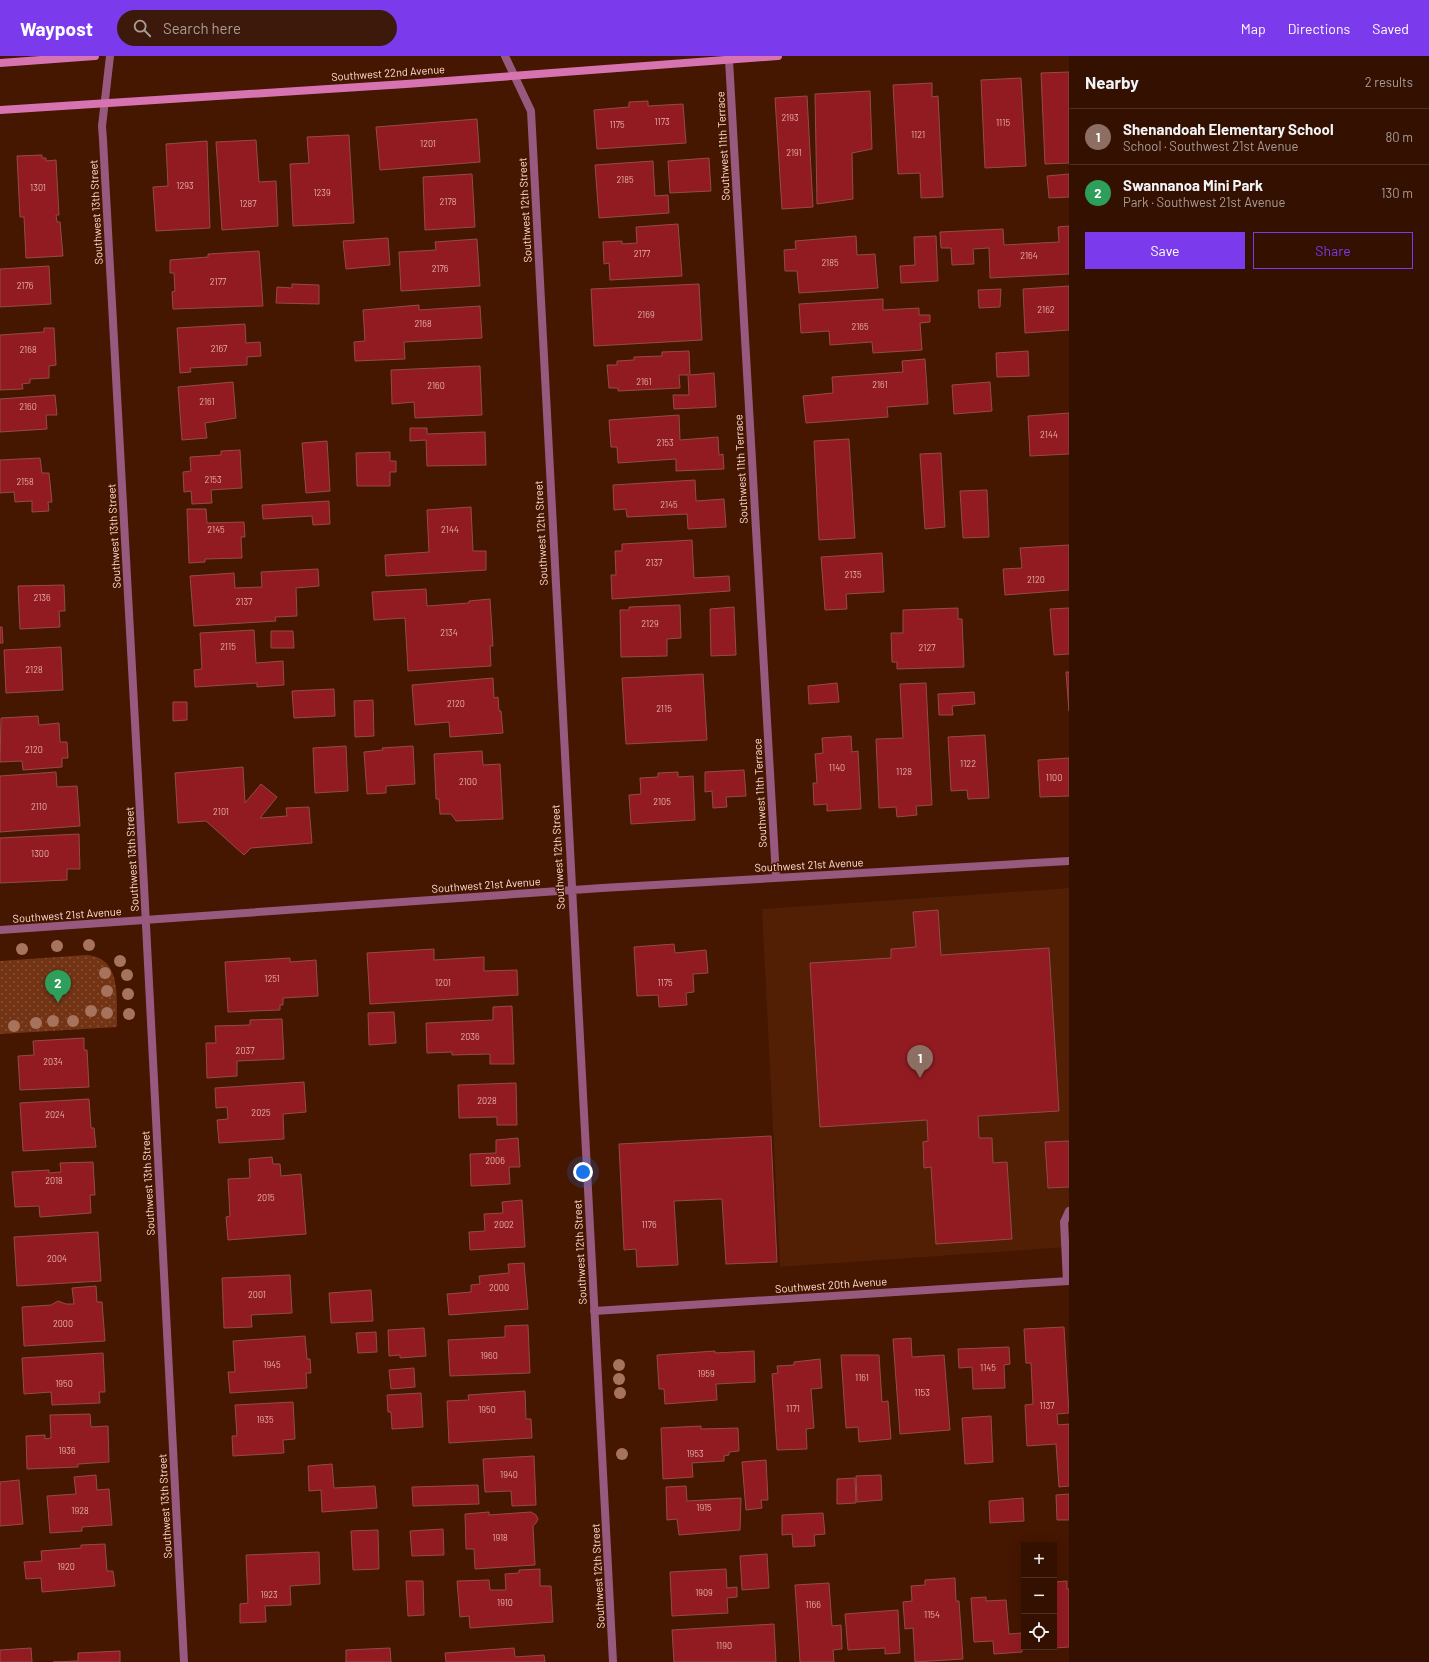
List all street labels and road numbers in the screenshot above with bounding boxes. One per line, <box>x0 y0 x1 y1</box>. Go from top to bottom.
street label: Southwest 22nd Avenue <box>331 62 445 83</box>
street label: Southwest 11th Terrace <box>713 91 732 201</box>
street label: Southwest 12th Street <box>515 157 534 263</box>
street label: Southwest 13th Street <box>86 159 105 265</box>
street label: Southwest 11th Terrace <box>731 414 750 524</box>
street label: Southwest 12th Street <box>531 480 550 586</box>
street label: Southwest 13th Street <box>104 483 123 589</box>
street label: Southwest 11th Terrace <box>750 738 769 848</box>
street label: Southwest 12th Street <box>548 804 567 910</box>
street label: Southwest 13th Street <box>122 806 141 912</box>
street label: Southwest 21st Avenue <box>754 855 864 874</box>
street label: Southwest 21st Avenue <box>431 874 541 895</box>
street label: Southwest 21st Avenue <box>12 904 122 925</box>
street label: Southwest 13th Street <box>138 1130 157 1236</box>
street label: Southwest 12th Street <box>570 1199 589 1305</box>
street label: Southwest 20th Avenue <box>774 1274 888 1295</box>
street label: Southwest 13th Street <box>155 1453 174 1559</box>
street label: Southwest 12th Street <box>588 1523 607 1629</box>

